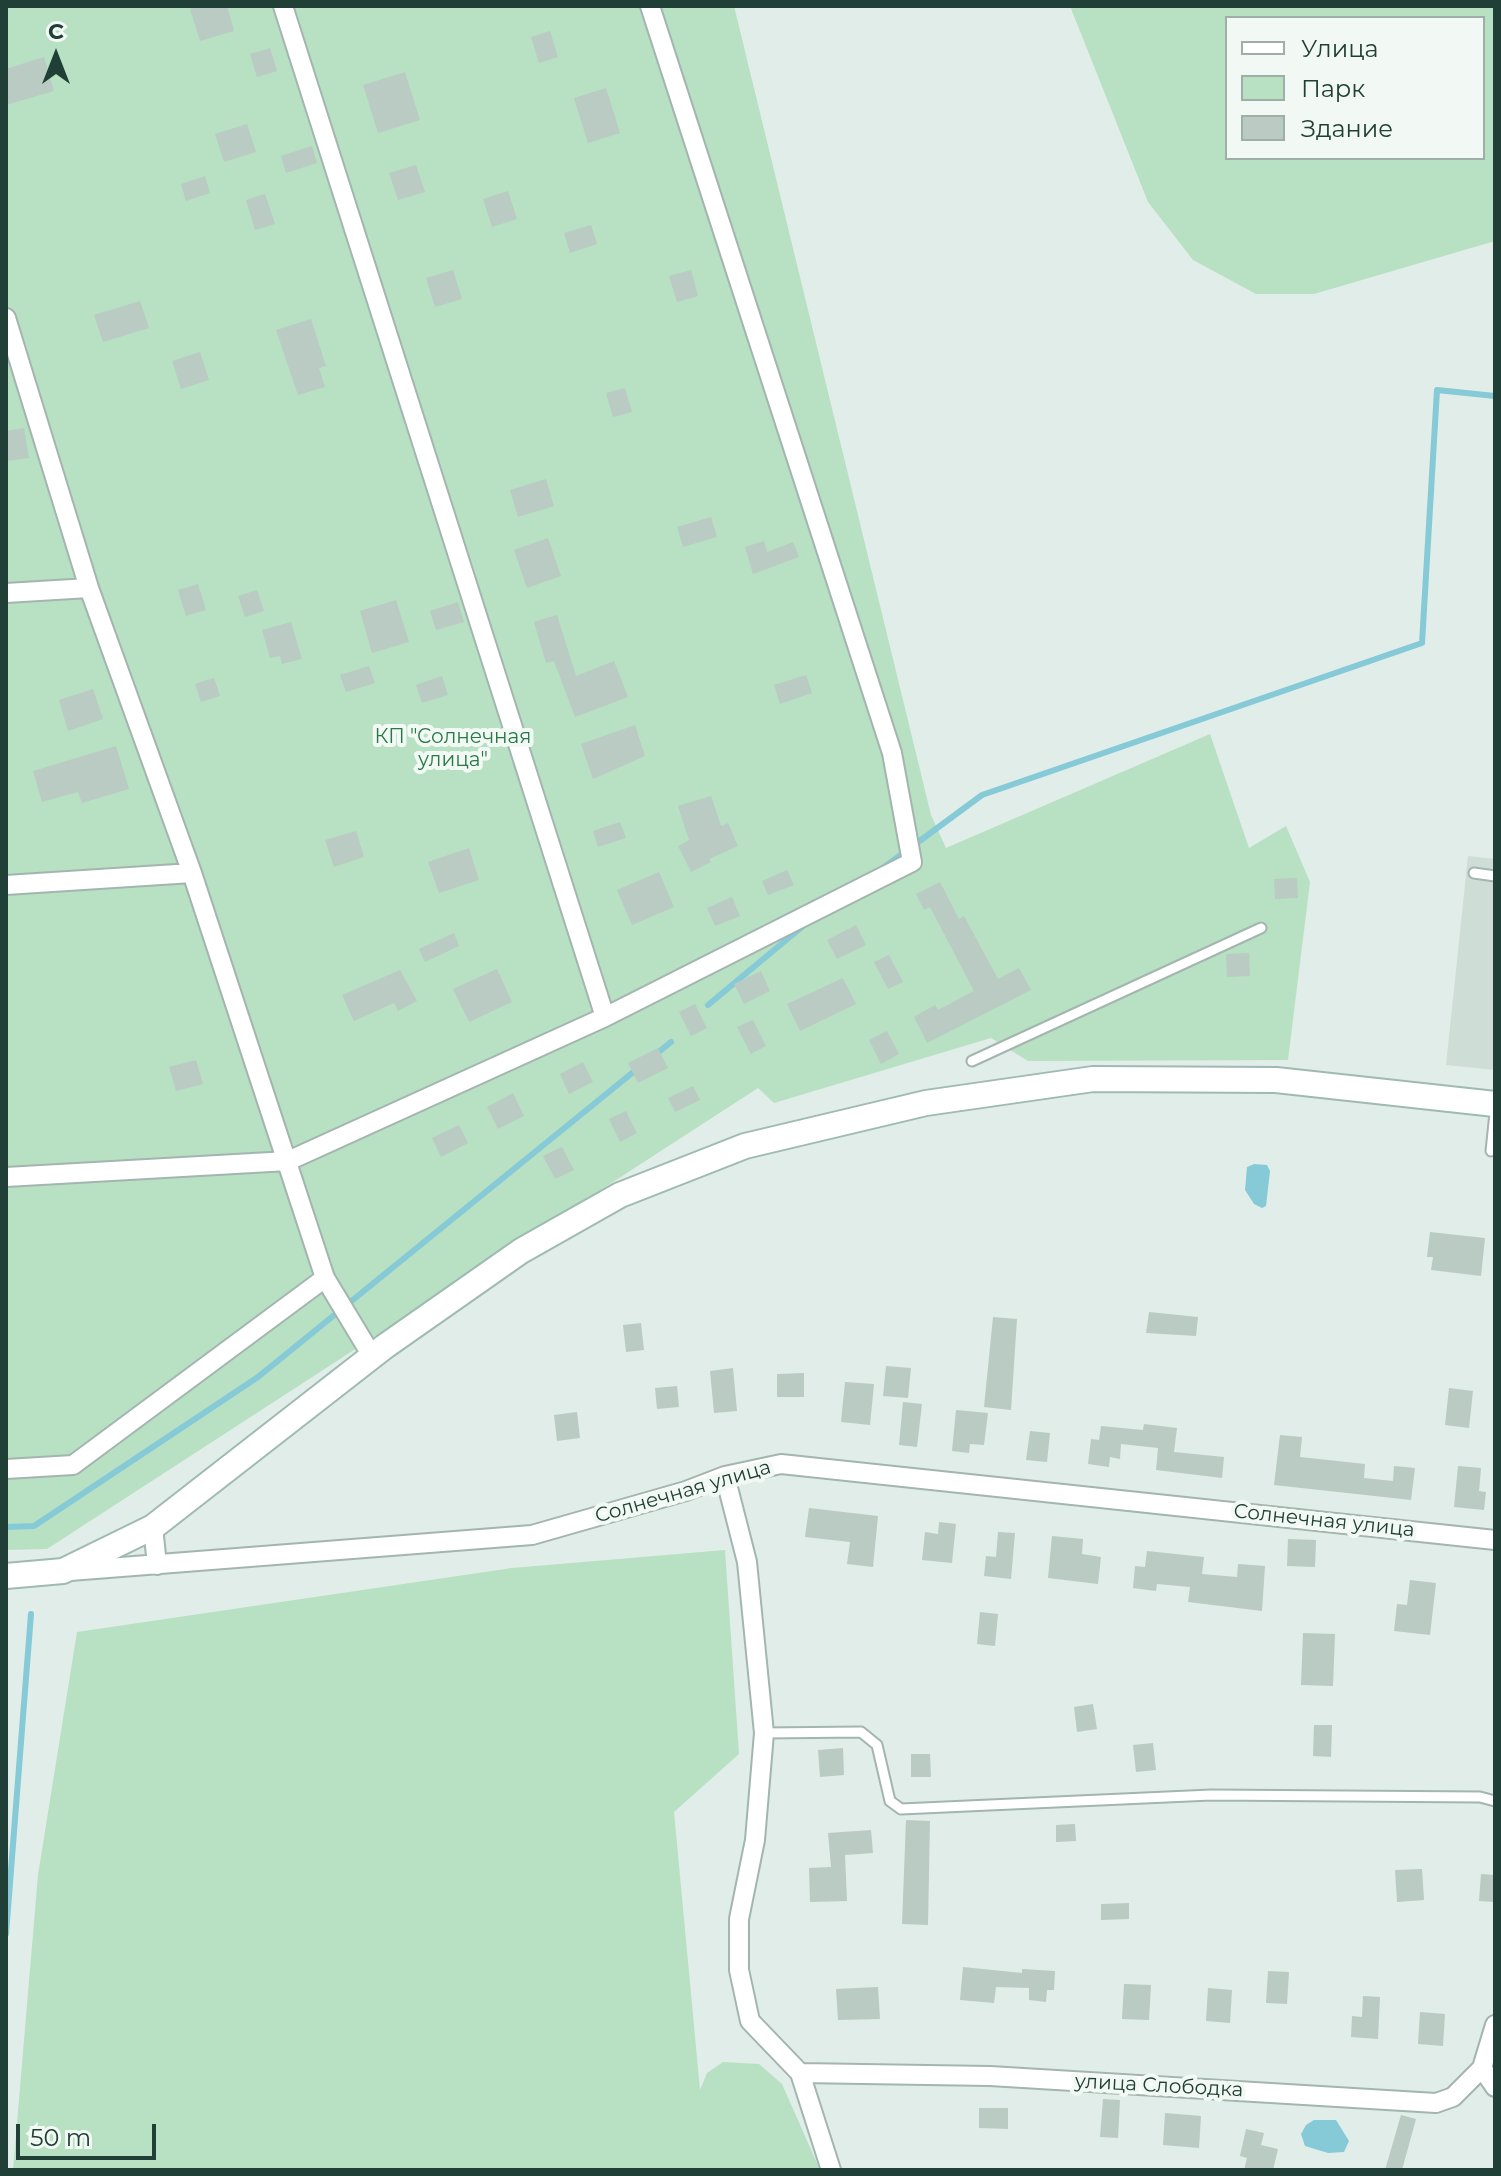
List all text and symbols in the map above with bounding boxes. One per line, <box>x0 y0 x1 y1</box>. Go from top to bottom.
north arrow <box>16 16 96 96</box>
legend <box>1225 16 1485 160</box>
text: С <box>48 18 64 45</box>
text: Улица <box>1301 34 1379 63</box>
text: Парк <box>1301 74 1365 103</box>
text: Здание <box>1301 114 1393 143</box>
park label: КП "Солнечная улица" <box>375 725 531 772</box>
street label: Солнечная улица <box>592 1455 774 1529</box>
street label: Солнечная улица <box>1232 1500 1416 1542</box>
street label: улица Слободка <box>1074 2070 1244 2102</box>
scale bar <box>20 2108 160 2158</box>
text: 50 m <box>30 2123 91 2152</box>

